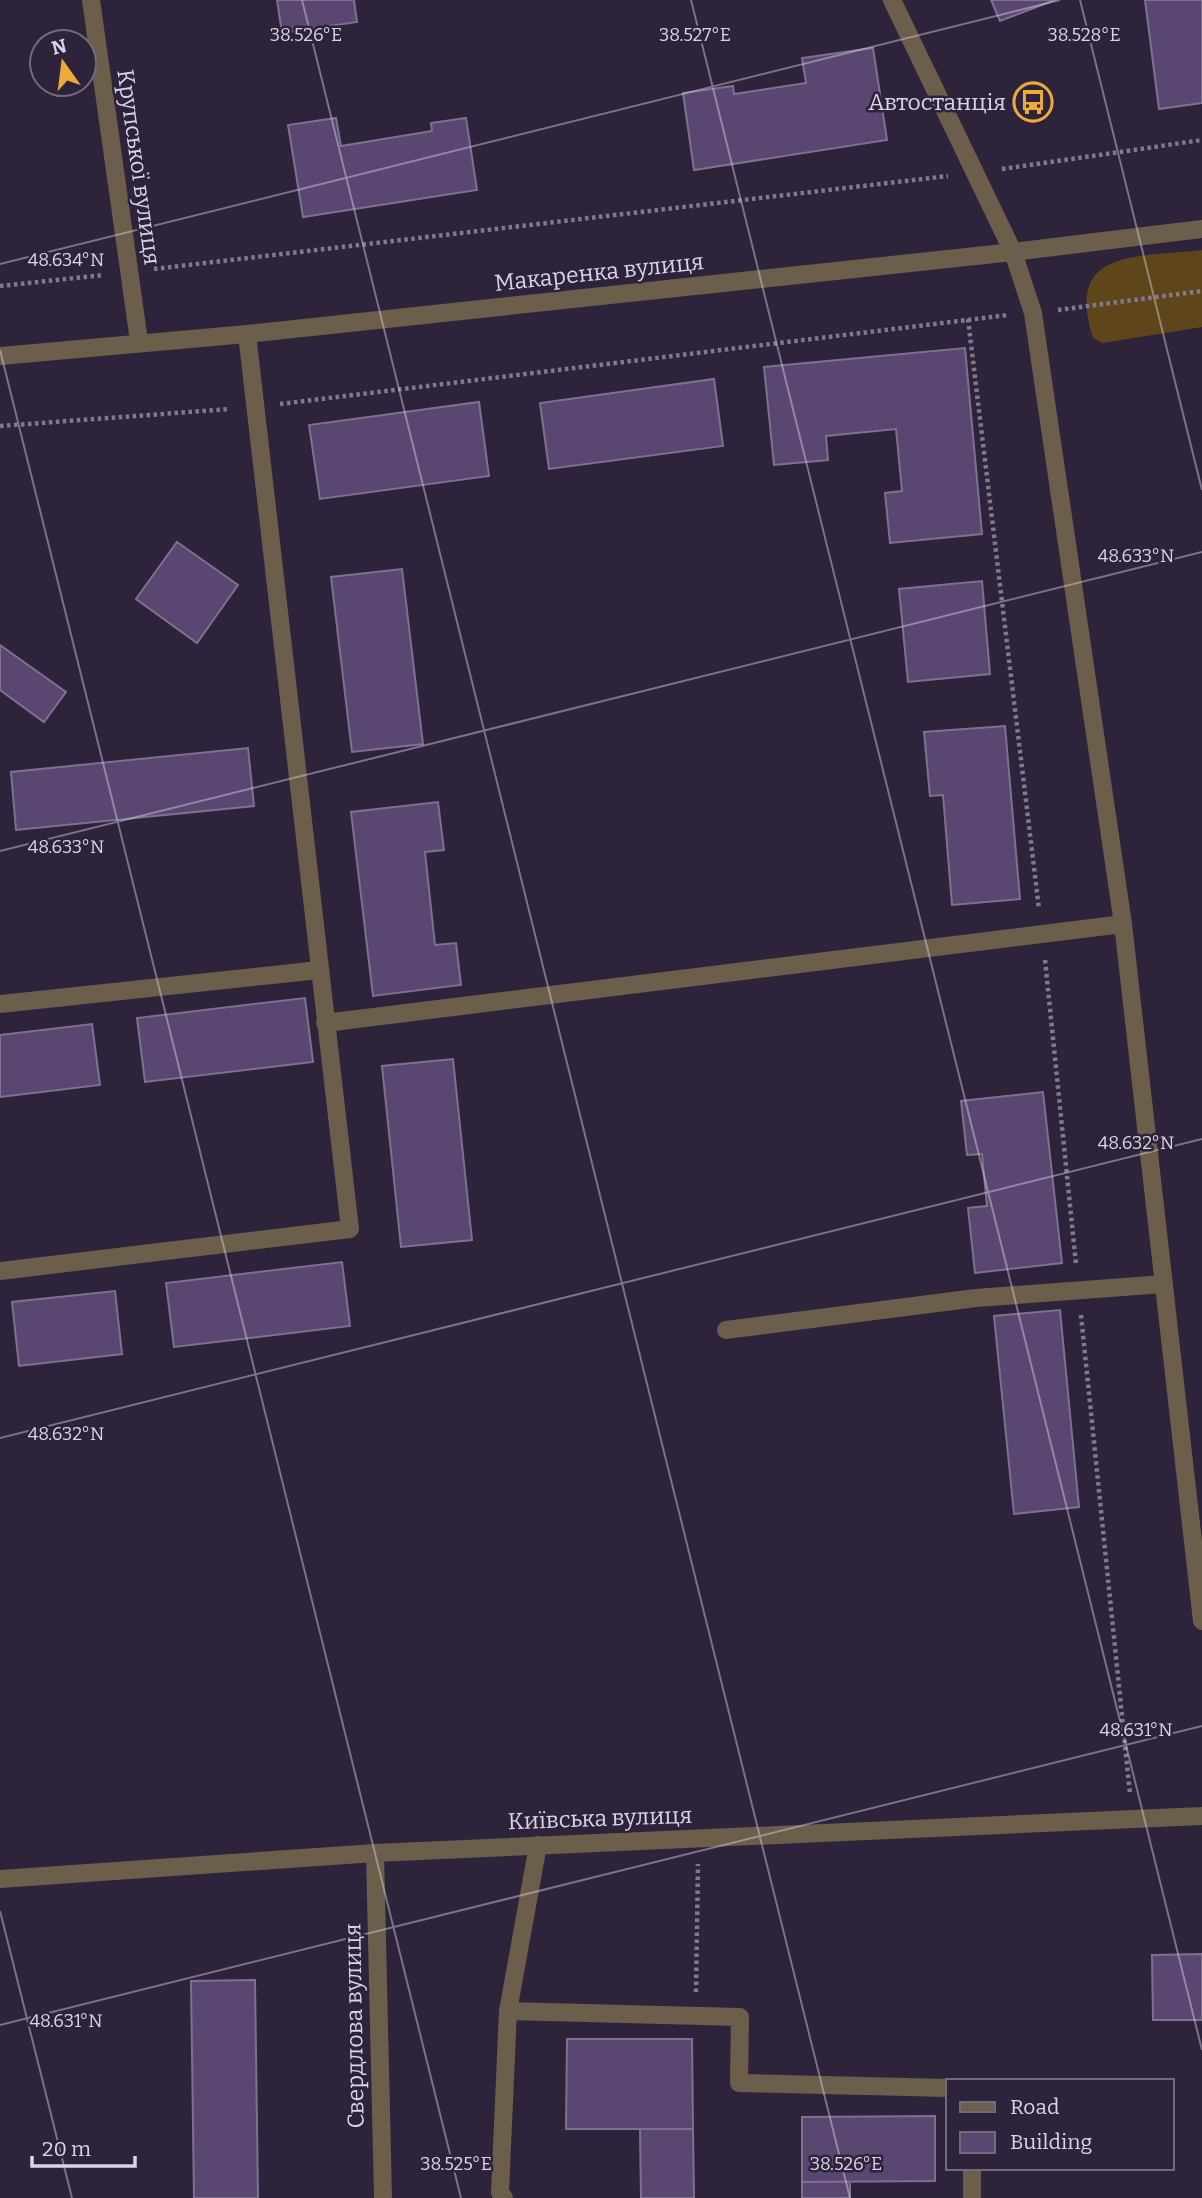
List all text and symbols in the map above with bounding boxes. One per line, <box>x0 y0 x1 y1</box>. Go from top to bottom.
text: 38.526°E <box>270 24 342 46</box>
text: 38.527°E <box>659 24 731 46</box>
text: 38.528°E <box>1047 24 1121 46</box>
north arrow <box>28 28 98 98</box>
text: N <box>49 34 69 60</box>
street label: Крупської вулиця <box>111 67 167 267</box>
bus stop icon: Автостанція <box>1012 81 1054 123</box>
place label: Автостанція <box>868 88 1006 116</box>
street label: Макаренка вулиця <box>493 247 705 297</box>
text: 48.634°N <box>28 249 104 271</box>
text: 48.633°N <box>1098 545 1174 567</box>
text: 48.633°N <box>28 836 104 858</box>
text: 48.632°N <box>1098 1132 1174 1154</box>
text: 48.632°N <box>28 1423 104 1445</box>
text: 48.631°N <box>1099 1719 1173 1741</box>
street label: Київська вулиця <box>507 1801 693 1835</box>
street label: Свердлова вулиця <box>338 1923 370 2129</box>
text: 48.631°N <box>29 2010 103 2032</box>
legend <box>946 2079 1174 2170</box>
text: Road <box>1010 2094 1059 2120</box>
scale bar <box>32 2124 135 2168</box>
text: Building <box>1010 2129 1093 2155</box>
text: 20 m <box>42 2136 91 2162</box>
text: 38.525°E <box>420 2153 492 2175</box>
text: 38.526°E <box>810 2153 882 2175</box>

